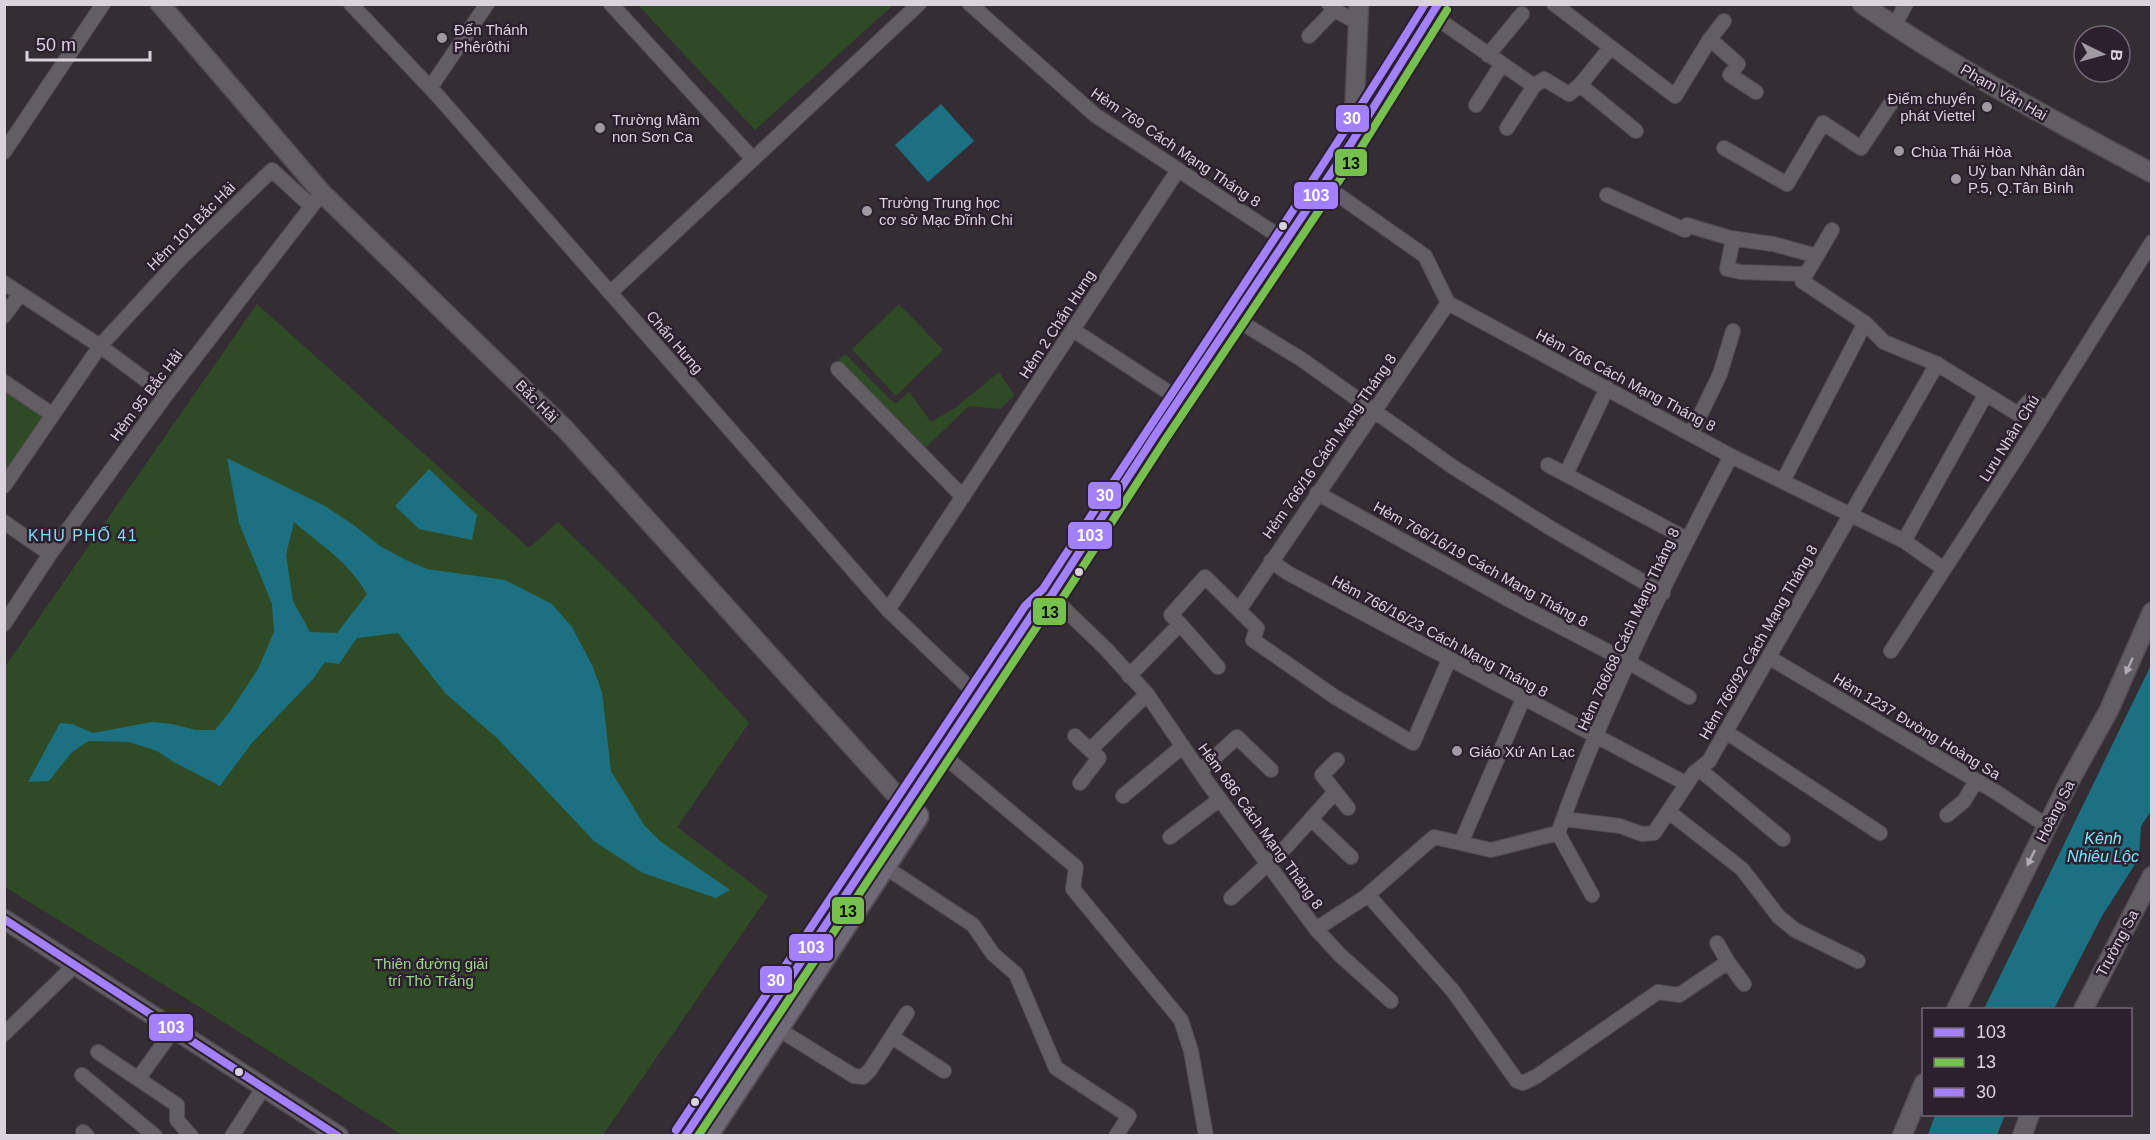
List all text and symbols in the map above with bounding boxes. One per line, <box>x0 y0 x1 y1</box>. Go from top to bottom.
place label: Đến Thánh Phêrôthi <box>454 21 528 55</box>
scale bar <box>27 24 150 62</box>
north arrow <box>2072 24 2132 84</box>
marker: Đến Thánh Phêrôthi <box>435 31 449 45</box>
text: 50 m <box>36 35 76 55</box>
text: B <box>2107 49 2125 62</box>
street label: Phạm Văn Hai <box>1958 60 2050 124</box>
street label: Hẻm 769 Cách Mạng Tháng 8 <box>1088 84 1264 210</box>
place label: Điểm chuyển phát Viettel <box>1887 90 1975 124</box>
marker: Điểm chuyển phát Viettel <box>1980 100 1994 114</box>
line badge: 30 <box>1335 104 1370 133</box>
text: 30 <box>1343 110 1361 127</box>
place label: Trường Mầm non Sơn Ca <box>612 111 700 145</box>
marker: Trường Mầm non Sơn Ca <box>593 121 607 135</box>
place label: Chùa Thái Hòa <box>1911 143 2012 160</box>
marker: Chùa Thái Hòa <box>1892 144 1906 158</box>
line badge: 13 <box>1334 148 1368 177</box>
text: 13 <box>1342 155 1360 172</box>
place label: Uỷ ban Nhân dân P.5, Q.Tân Bình <box>1968 162 2085 196</box>
marker: Uỷ ban Nhân dân P.5, Q.Tân Bình <box>1949 172 1963 186</box>
street label: Hẻm 101 Bắc Hải <box>143 178 239 274</box>
line badge: 103 <box>1293 181 1339 210</box>
text: 103 <box>1303 187 1329 204</box>
place label: Trường Trung học cơ sở Mạc Đĩnh Chi <box>879 194 1013 228</box>
marker: Trường Trung học cơ sở Mạc Đĩnh Chi <box>860 204 874 218</box>
unlabelled marker <box>1277 220 1289 232</box>
street label: Hẻm 2 Chấn Hưng <box>1016 267 1098 381</box>
street label: Chấn Hưng <box>643 307 707 377</box>
street label: Hẻm 766 Cách Mạng Tháng 8 <box>1533 325 1719 435</box>
street label: Hẻm 95 Bắc Hải <box>106 346 186 444</box>
street label: Hẻm 766/16 Cách Mạng Tháng 8 <box>1259 350 1399 542</box>
street label: Bắc Hải <box>512 376 562 426</box>
street label: Lưu Nhân Chú <box>1976 392 2042 484</box>
line badge: 30 <box>1087 481 1122 510</box>
text: 30 <box>1096 487 1114 504</box>
street label: Hẻm 766/16/19 Cách Mạng Tháng 8 <box>1371 498 1591 630</box>
line badge: 103 <box>1067 521 1113 550</box>
district label: KHU PHỐ 41 <box>28 525 138 544</box>
street label: Hẻm 766/68 Cách Mạng Tháng 8 <box>1573 525 1683 733</box>
text: 103 <box>1077 527 1103 544</box>
street label: Hẻm 766/92 Cách Mạng Tháng 8 <box>1695 542 1821 742</box>
unlabelled marker <box>1073 566 1085 578</box>
street label: Hẻm 766/16/23 Cách Mạng Tháng 8 <box>1329 572 1551 700</box>
line badge: 13 <box>1032 597 1067 626</box>
text: 13 <box>1041 604 1059 621</box>
one-way arrow <box>2124 657 2134 675</box>
street label: Hẻm 1237 Đường Hoàng Sa <box>1830 669 2004 783</box>
street label: Hẻm 686 Cách Mạng Tháng 8 <box>1195 740 1327 912</box>
place label: Giáo Xứ An Lạc <box>1469 743 1575 760</box>
marker: Giáo Xứ An Lạc <box>1450 744 1464 758</box>
street label: Hoàng Sa <box>2032 777 2078 845</box>
water label: Kênh Nhiêu Lộc <box>2067 830 2139 865</box>
one-way arrow <box>2026 850 2035 867</box>
line badge: 13 <box>831 896 865 925</box>
text: 13 <box>839 903 857 920</box>
street label: Trường Sa <box>2092 906 2142 979</box>
line badge: 103 <box>788 933 834 962</box>
text: 103 <box>798 939 824 956</box>
park label: Thiên đường giải trí Thỏ Trắng <box>374 955 488 989</box>
line badge: 30 <box>759 965 793 994</box>
text: 30 <box>767 972 785 989</box>
legend <box>1922 1008 2132 1116</box>
line badge: 103 <box>148 1013 194 1042</box>
text: 103 <box>158 1019 184 1036</box>
text: 103 <box>1976 1022 2006 1042</box>
text: 13 <box>1976 1052 1996 1072</box>
unlabelled marker <box>233 1066 245 1078</box>
text: 30 <box>1976 1082 1996 1102</box>
unlabelled marker <box>689 1096 701 1108</box>

